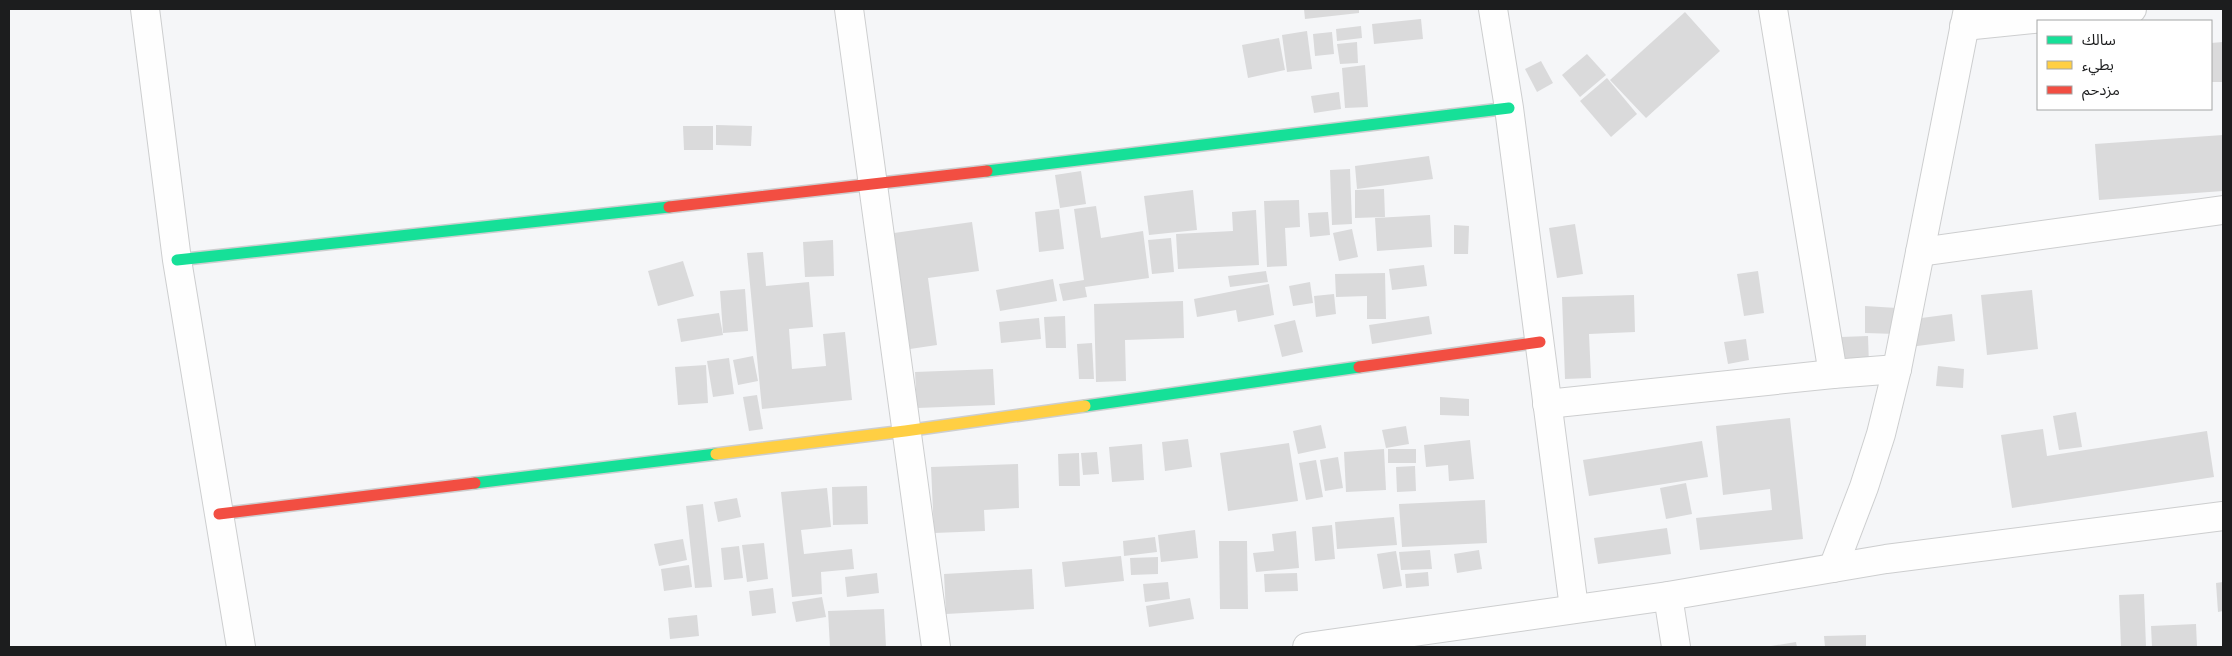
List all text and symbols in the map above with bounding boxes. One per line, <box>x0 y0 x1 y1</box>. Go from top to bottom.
legend <box>2037 20 2212 110</box>
text: سالك <box>2082 31 2116 49</box>
text: بطيء <box>2082 56 2114 76</box>
text: مزدحم <box>2082 81 2120 101</box>

